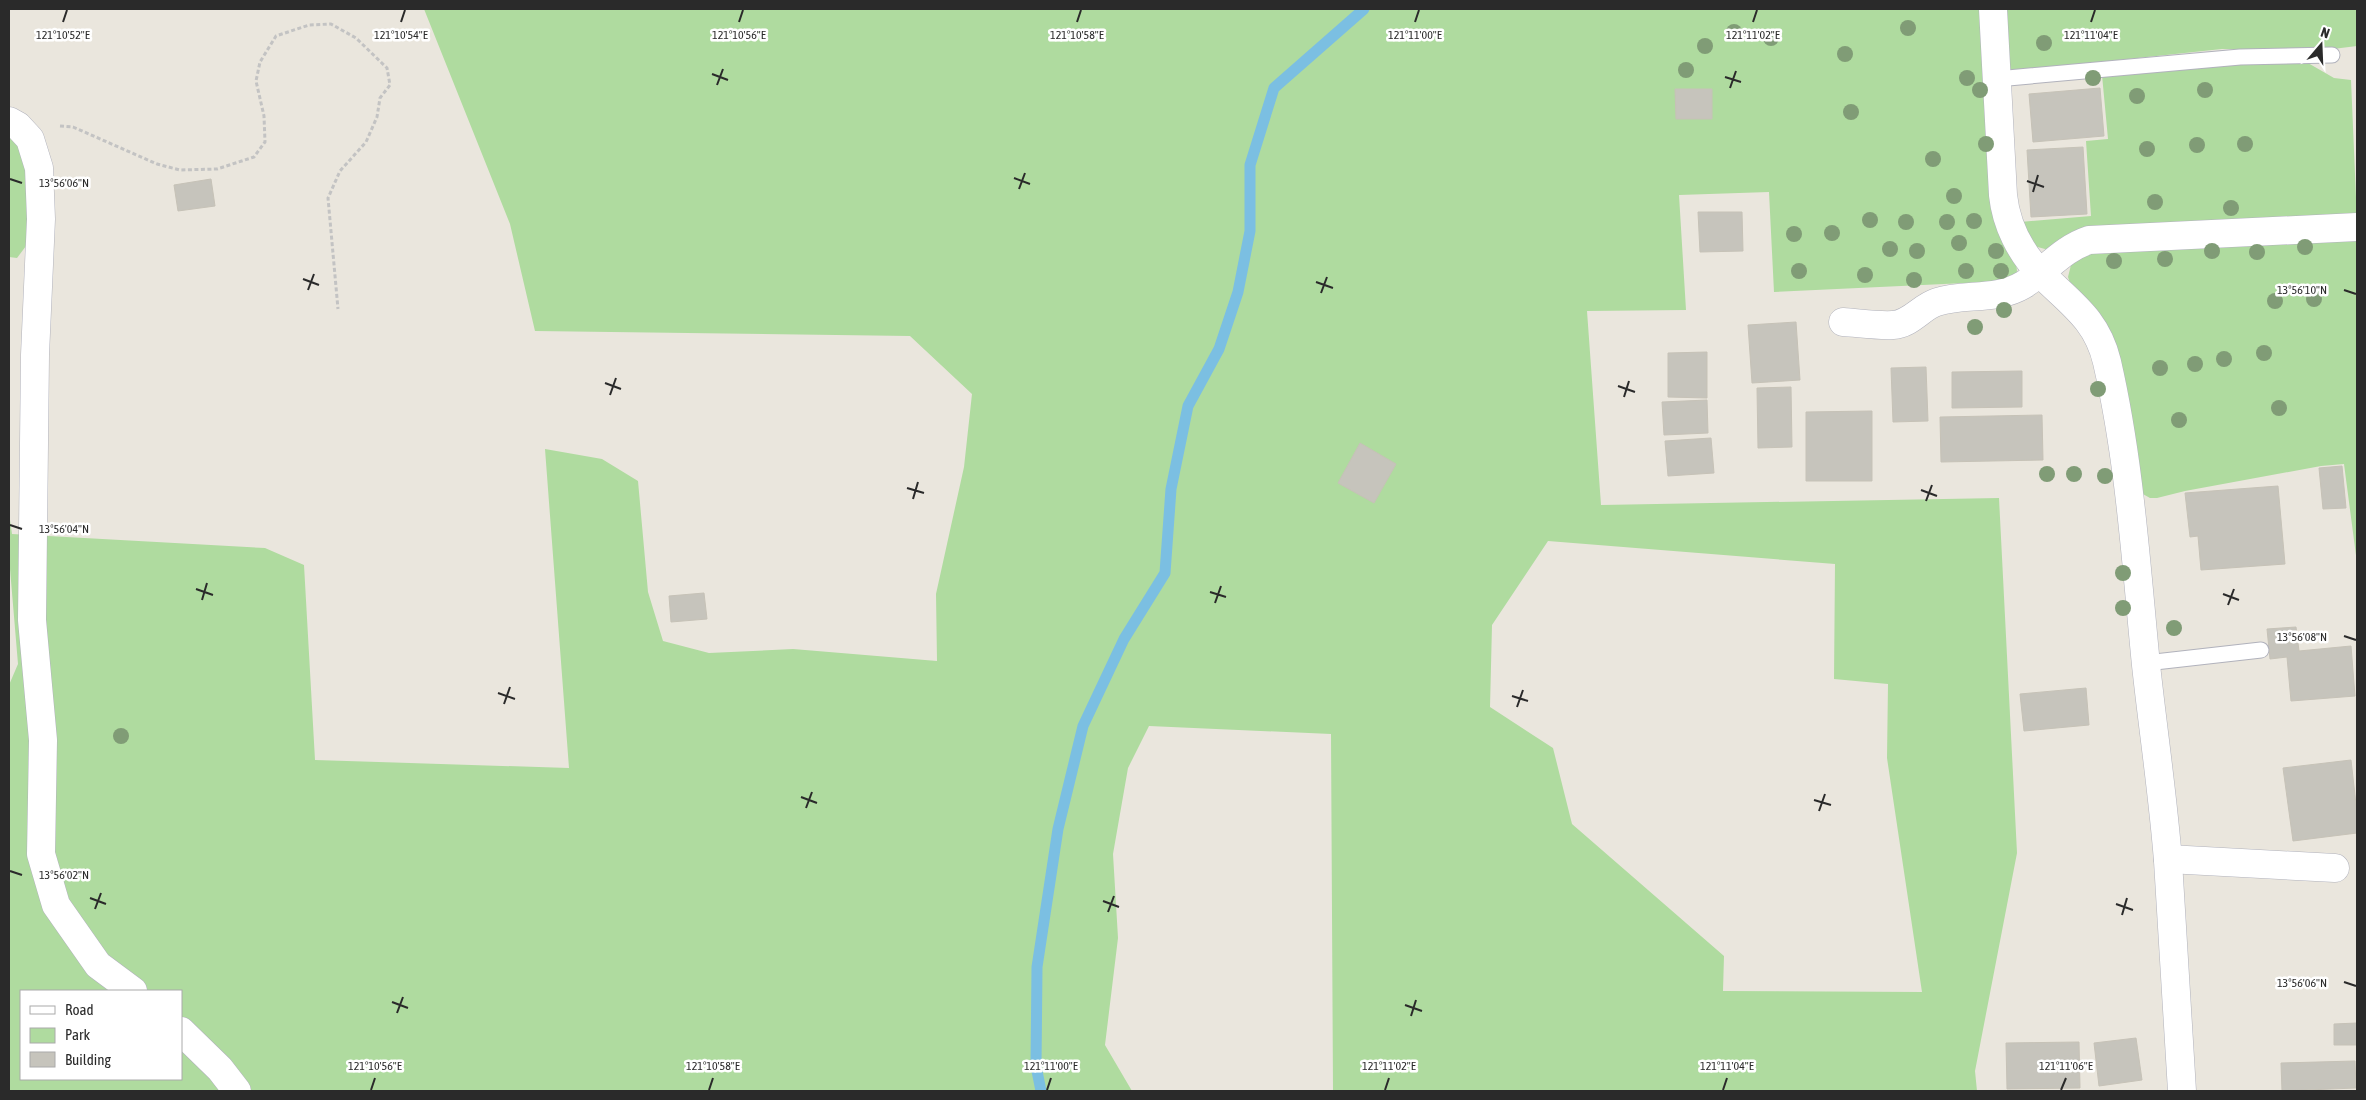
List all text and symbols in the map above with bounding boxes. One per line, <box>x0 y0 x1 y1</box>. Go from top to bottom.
north arrow <box>2296 20 2346 70</box>
text: N <box>2319 24 2332 42</box>
text: 121°10'52"E <box>36 28 90 42</box>
text: 121°10'54"E <box>374 28 428 42</box>
text: 121°10'56"E <box>712 28 766 42</box>
text: 121°10'58"E <box>1050 28 1104 42</box>
text: 121°11'00"E <box>1388 28 1442 42</box>
text: 121°11'02"E <box>1726 28 1780 42</box>
text: 121°11'04"E <box>2064 28 2118 42</box>
text: 13°56'06"N <box>39 176 89 190</box>
text: 13°56'10"N <box>2277 283 2327 297</box>
text: 13°56'04"N <box>39 522 89 536</box>
text: 13°56'08"N <box>2277 630 2327 644</box>
text: 13°56'02"N <box>39 868 89 882</box>
text: 13°56'06"N <box>2277 976 2327 990</box>
legend <box>20 990 182 1080</box>
text: Road <box>65 1001 94 1018</box>
text: Park <box>65 1026 90 1043</box>
text: Building <box>65 1051 111 1068</box>
text: 121°10'56"E <box>348 1059 402 1073</box>
text: 121°10'58"E <box>686 1059 740 1073</box>
text: 121°11'00"E <box>1024 1059 1078 1073</box>
text: 121°11'02"E <box>1362 1059 1416 1073</box>
text: 121°11'04"E <box>1700 1059 1754 1073</box>
text: 121°11'06"E <box>2039 1059 2093 1073</box>

